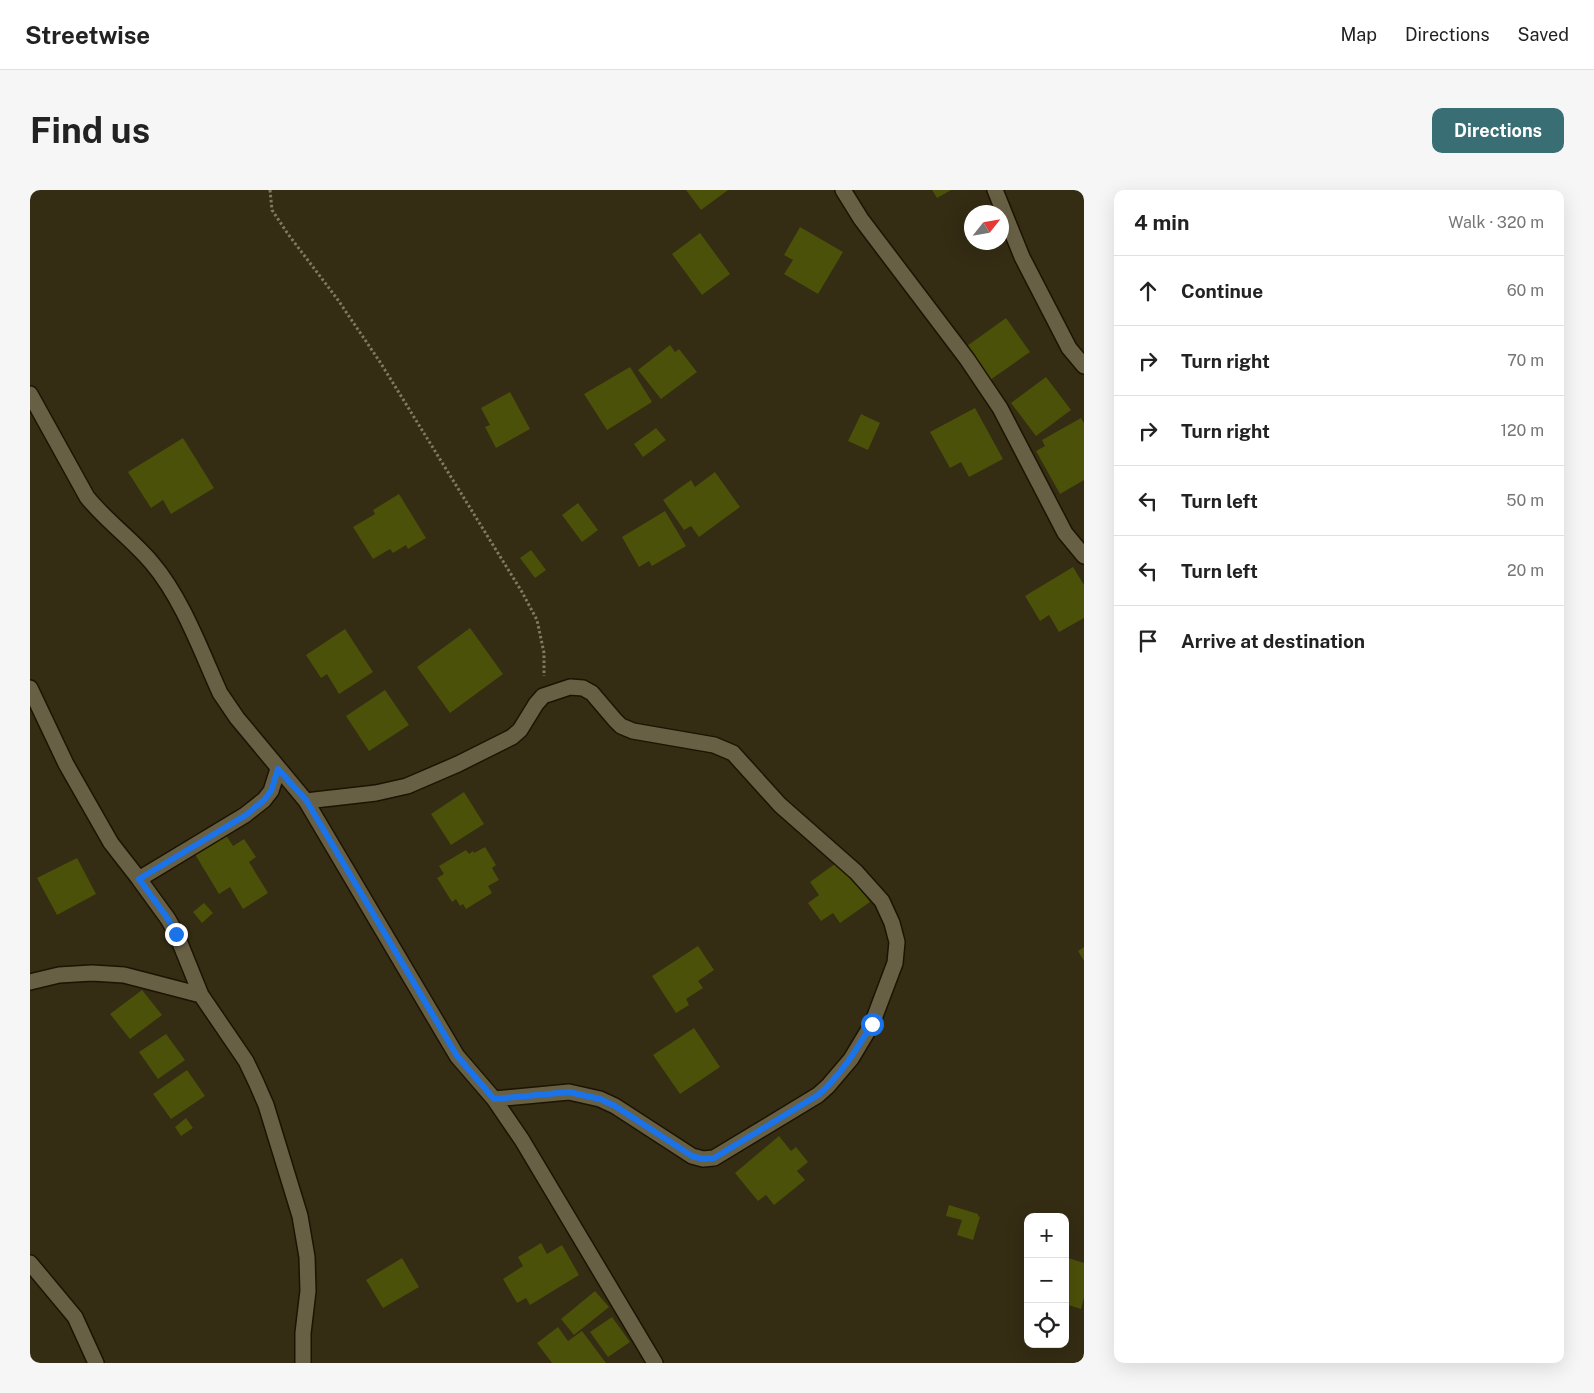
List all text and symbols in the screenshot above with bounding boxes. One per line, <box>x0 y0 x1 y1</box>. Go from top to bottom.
text: Streetwise <box>25 21 150 49</box>
text: Map <box>1340 24 1377 45</box>
text: Directions <box>1405 24 1490 45</box>
text: Saved <box>1518 24 1569 45</box>
button: Directions <box>1432 108 1564 153</box>
text: Find us <box>30 110 150 151</box>
north arrow <box>964 205 1009 250</box>
text: 4 min <box>1134 210 1189 235</box>
text: Walk · 320 m <box>1448 213 1544 232</box>
icon: ahead <box>1134 277 1162 305</box>
text: Continue <box>1181 280 1263 302</box>
text: 60 m <box>1507 281 1544 300</box>
icon: right <box>1134 347 1162 375</box>
text: Turn right <box>1181 350 1270 372</box>
text: 70 m <box>1507 351 1544 370</box>
icon: right <box>1134 417 1162 445</box>
text: Turn right <box>1181 420 1270 442</box>
text: 120 m <box>1500 421 1544 440</box>
icon: left <box>1134 487 1162 515</box>
text: Turn left <box>1181 490 1258 512</box>
text: 50 m <box>1506 491 1544 510</box>
icon: left <box>1134 557 1162 585</box>
text: Turn left <box>1181 560 1258 582</box>
text: 20 m <box>1507 561 1544 580</box>
icon: arrive <box>1134 627 1162 655</box>
text: Arrive at destination <box>1181 630 1365 652</box>
route end <box>165 923 188 946</box>
route start <box>861 1013 884 1036</box>
map controls <box>1024 1213 1069 1348</box>
button: + <box>1024 1213 1069 1258</box>
button: − <box>1024 1258 1069 1303</box>
button: locate <box>1024 1303 1069 1348</box>

